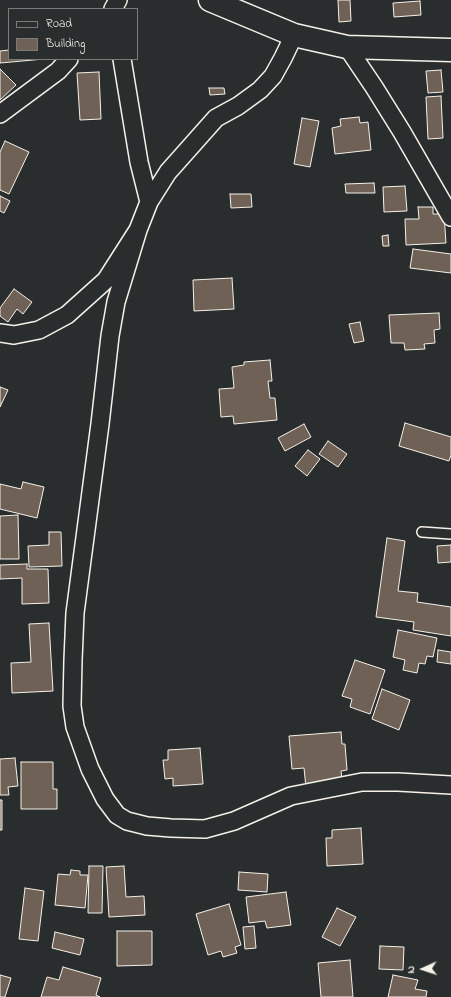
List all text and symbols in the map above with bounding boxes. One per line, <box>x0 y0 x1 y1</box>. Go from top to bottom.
legend <box>8 8 138 60</box>
text: Road <box>46 15 72 33</box>
text: Building <box>46 35 85 53</box>
north arrow <box>403 949 443 989</box>
text: N <box>403 965 419 974</box>

